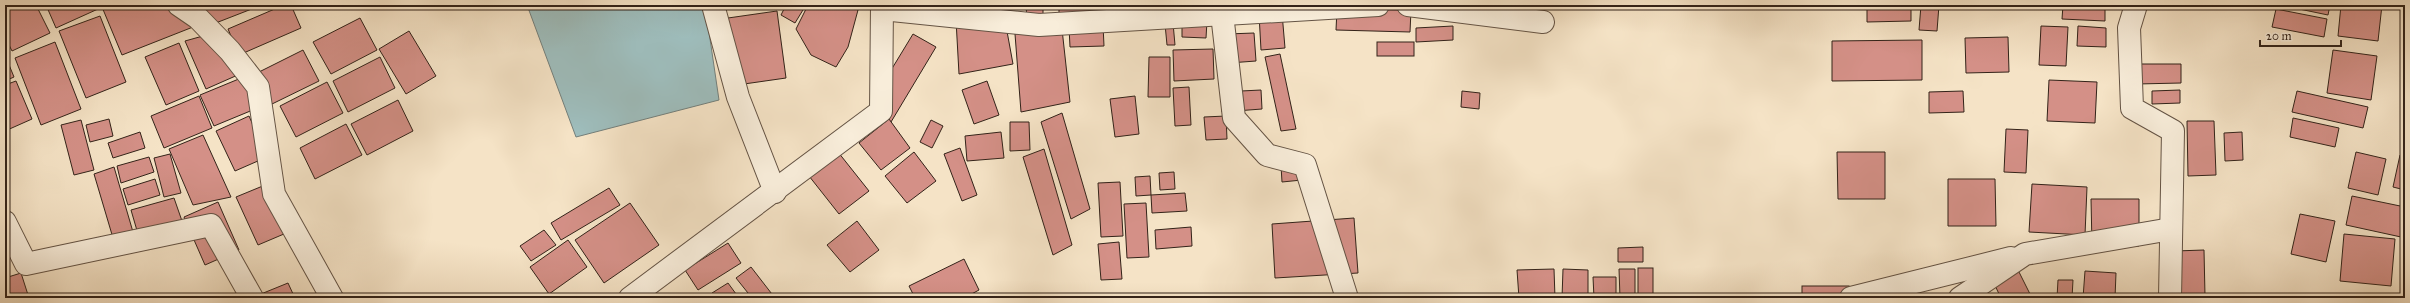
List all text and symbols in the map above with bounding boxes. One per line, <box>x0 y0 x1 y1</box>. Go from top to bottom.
scale bar <box>2260 22 2341 48</box>
text: 20 m <box>2266 29 2292 43</box>

